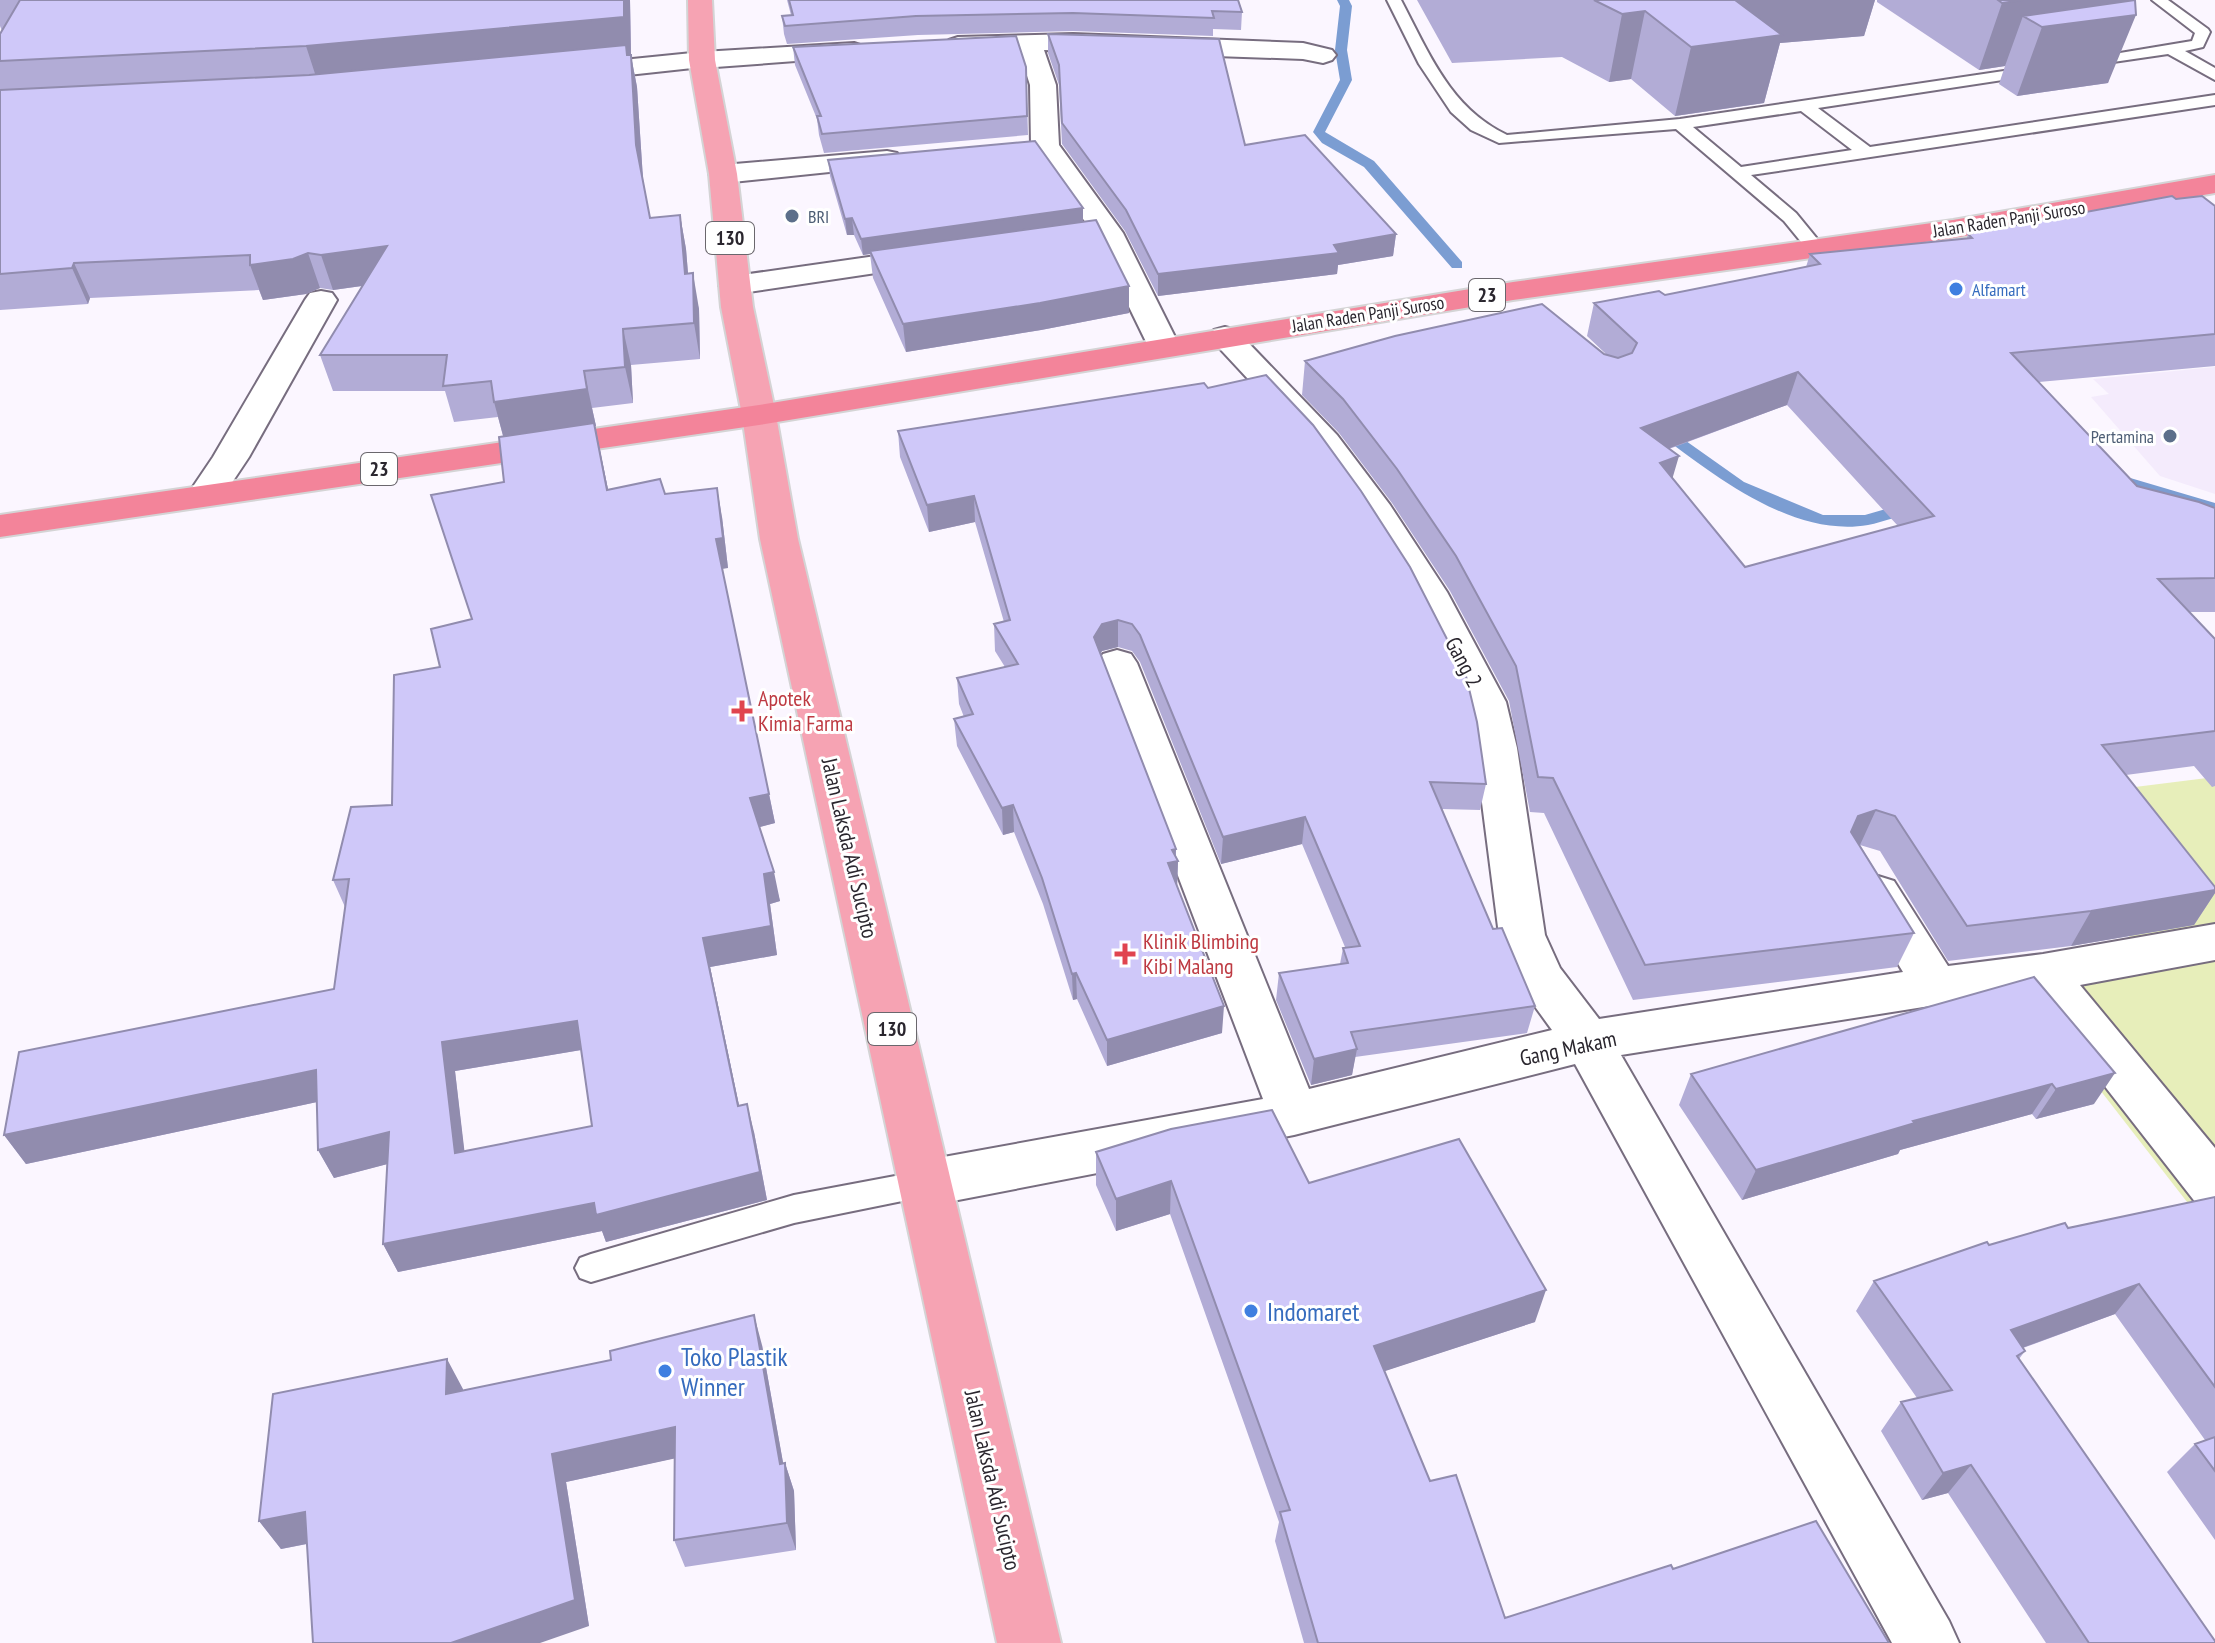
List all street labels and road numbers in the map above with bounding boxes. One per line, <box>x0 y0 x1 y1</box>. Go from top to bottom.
street label: Jalan Raden Panji Suroso <box>1930 196 2087 243</box>
road number: 130 <box>706 222 754 254</box>
road number: 23 <box>1469 279 1505 311</box>
street label: Jalan Raden Panji Suroso <box>1289 291 1446 338</box>
road number: 23 <box>361 453 397 485</box>
street label: Gang 2 <box>1439 632 1489 692</box>
street label: Jalan Laksda Adi Sucipto <box>815 754 884 941</box>
road number: 130 <box>868 1013 916 1045</box>
street label: Gang Makam <box>1517 1024 1619 1072</box>
street label: Jalan Laksda Adi Sucipto <box>958 1386 1027 1573</box>

